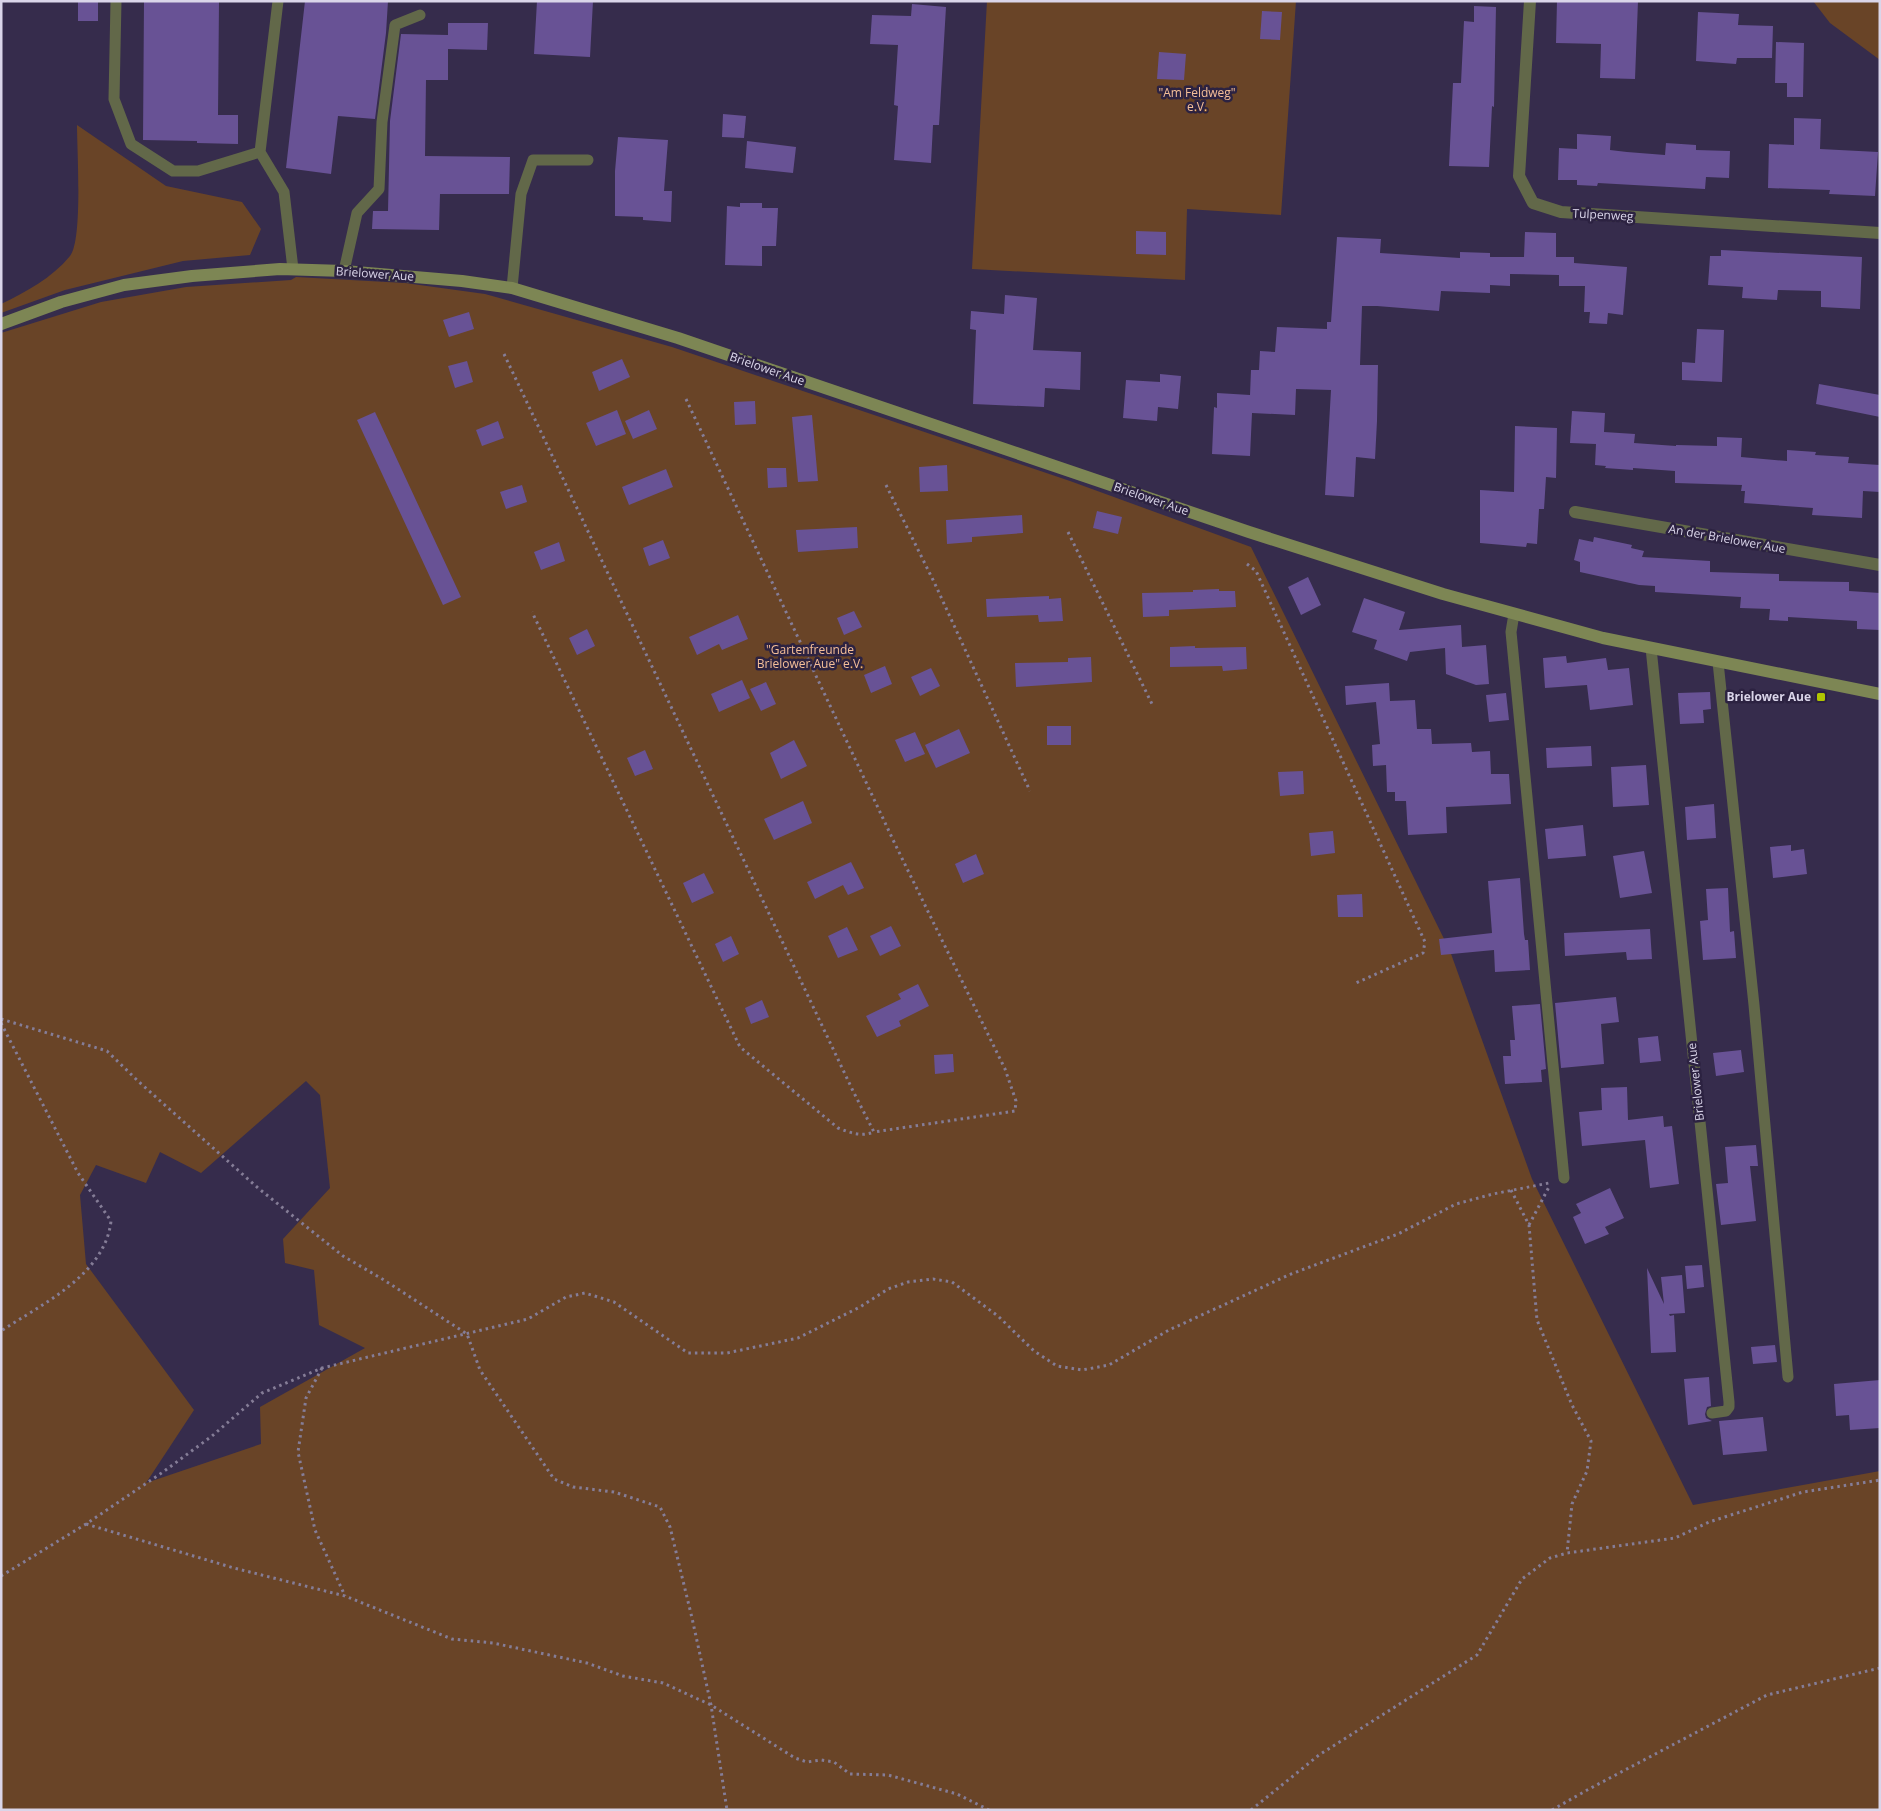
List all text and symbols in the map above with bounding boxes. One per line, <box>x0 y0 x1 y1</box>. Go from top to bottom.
park label: "Am Feldweg" e.V. <box>1158 84 1236 115</box>
street label: Tulpenweg <box>1572 204 1634 225</box>
street label: Brielower Aue <box>335 262 415 285</box>
street label: Brielower Aue <box>727 348 807 389</box>
street label: Brielower Aue <box>1111 478 1191 519</box>
street label: An der Brielower Aue <box>1667 520 1787 557</box>
park label: "Gartenfreunde Brielower Aue" e.V. <box>757 641 863 672</box>
place label: Brielower Aue <box>1726 688 1811 705</box>
marker: Brielower Aue <box>1815 691 1827 703</box>
street label: Brielower Aue <box>1683 1042 1708 1122</box>

